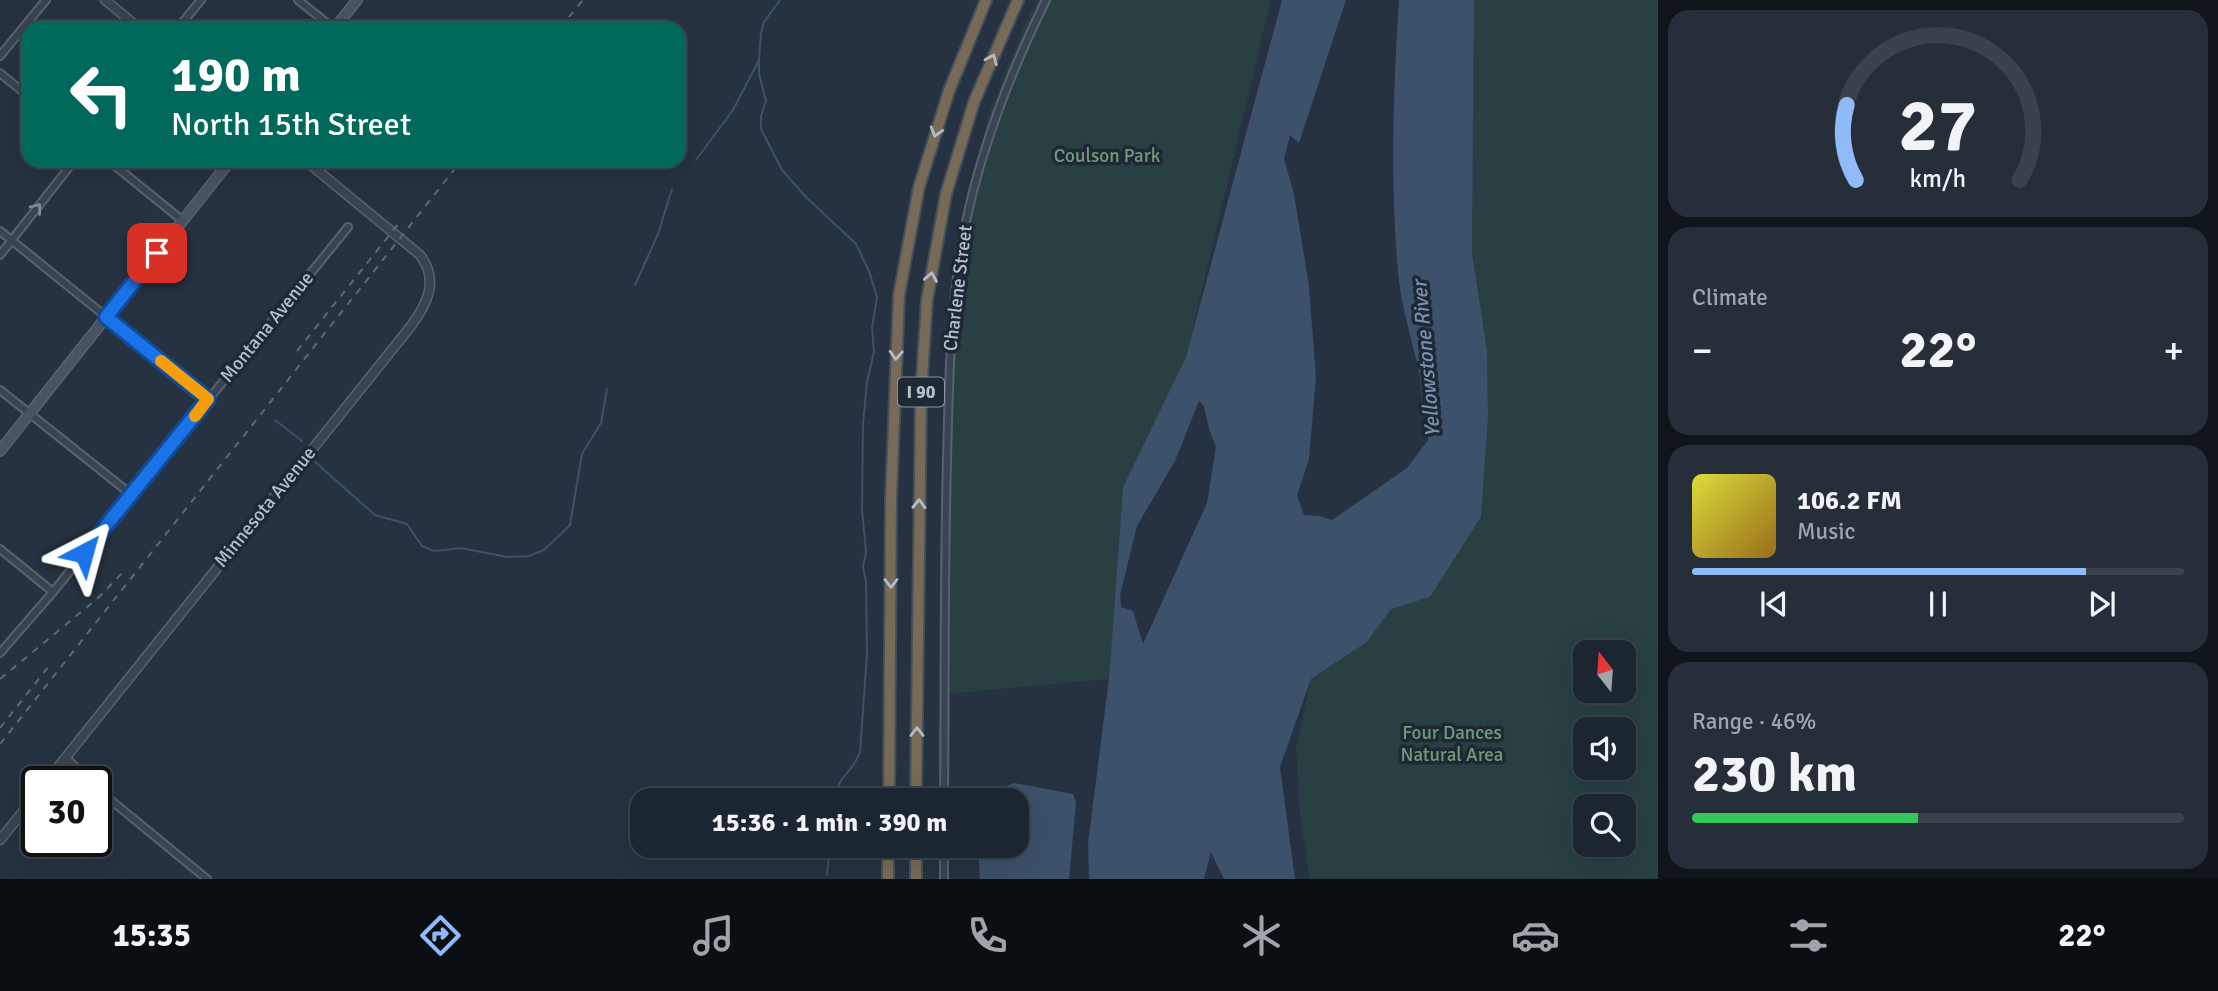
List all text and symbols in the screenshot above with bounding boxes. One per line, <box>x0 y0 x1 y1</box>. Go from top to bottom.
text: 190 m <box>171 45 301 105</box>
icon: left <box>56 49 147 140</box>
one-way arrow <box>984 53 998 66</box>
text: 27 <box>1899 82 1977 171</box>
text: North 15th Street <box>171 105 411 144</box>
one-way arrow <box>930 126 944 138</box>
park label: Coulson Park <box>1054 144 1161 168</box>
text: km/h <box>1910 162 1966 193</box>
one-way arrow <box>28 203 41 215</box>
pin <box>127 223 187 283</box>
street label: Charlene Street <box>938 223 978 352</box>
icon: arrive <box>138 234 176 272</box>
street label: Montana Avenue <box>215 267 319 387</box>
one-way arrow <box>923 271 938 283</box>
water label: Yellowstone River <box>1406 276 1446 438</box>
text: Climate <box>1692 283 1768 312</box>
text: 22° <box>1900 318 1976 382</box>
text: − <box>1692 327 1713 374</box>
text: + <box>2163 327 2184 374</box>
one-way arrow <box>888 350 903 361</box>
road number: I 90 <box>898 378 944 406</box>
street label: Minnesota Avenue <box>209 442 321 572</box>
text: 106.2 FM <box>1797 485 1902 517</box>
one-way arrow <box>911 498 927 509</box>
position arrow <box>47 516 121 590</box>
text: Music <box>1797 517 1855 546</box>
one-way arrow <box>883 578 898 589</box>
icon: previous <box>1755 585 1793 623</box>
icon: pause <box>1919 585 1957 623</box>
icon: next <box>2083 585 2121 623</box>
north arrow <box>1573 640 1636 704</box>
map controls <box>1573 640 1636 857</box>
text: Range · 46% <box>1692 707 1816 736</box>
button: sound <box>1573 717 1636 780</box>
park label: Four Dances Natural Area <box>1400 721 1504 767</box>
one-way arrow <box>909 726 925 736</box>
text: 230 km <box>1692 742 1857 806</box>
speed limit sign: 30 <box>21 766 112 857</box>
button: search <box>1573 794 1636 857</box>
text: 15:36 · 1 min · 390 m <box>712 807 947 839</box>
icon: directions <box>416 911 465 960</box>
icon: music <box>689 911 738 960</box>
icon: phone <box>963 911 1012 960</box>
icon: climate <box>1237 911 1286 960</box>
icon: car <box>1511 911 1560 960</box>
icon: filters <box>1784 911 1833 960</box>
text: 15:35 <box>112 916 191 955</box>
text: 22° <box>2058 916 2106 955</box>

